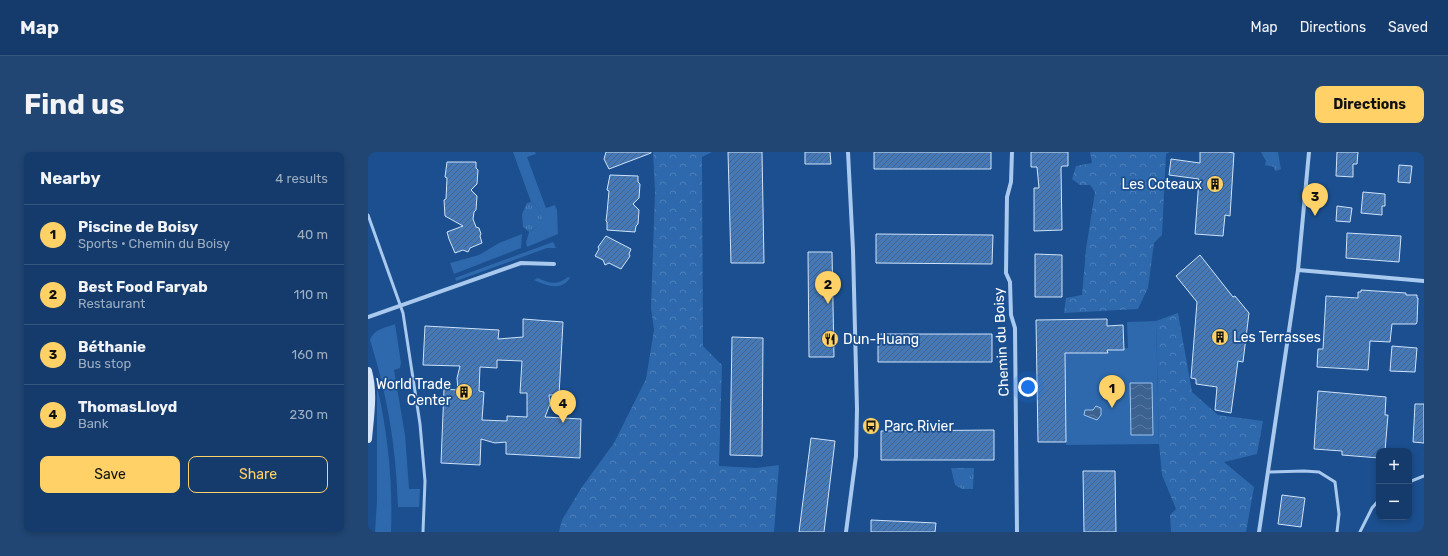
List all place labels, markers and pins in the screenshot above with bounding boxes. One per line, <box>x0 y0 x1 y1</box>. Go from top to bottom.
building icon: Les Coteaux <box>1205 174 1225 194</box>
place label: Les Coteaux <box>1122 176 1202 193</box>
pin: 3 <box>1302 183 1328 216</box>
pin: 2 <box>815 271 841 304</box>
building icon: Les Terrasses <box>1210 327 1230 347</box>
restaurant icon: Dun-Huang <box>820 329 840 349</box>
place label: Les Terrasses <box>1233 329 1321 346</box>
place label: Dun-Huang <box>843 331 919 348</box>
pin: 1 <box>1099 375 1125 408</box>
place label: World Trade Center <box>376 376 452 409</box>
building icon: World Trade Center <box>454 382 474 402</box>
pin: 4 <box>550 390 576 423</box>
bus stop icon: Parc Rivier <box>861 416 881 436</box>
place label: Parc Rivier <box>884 418 954 435</box>

